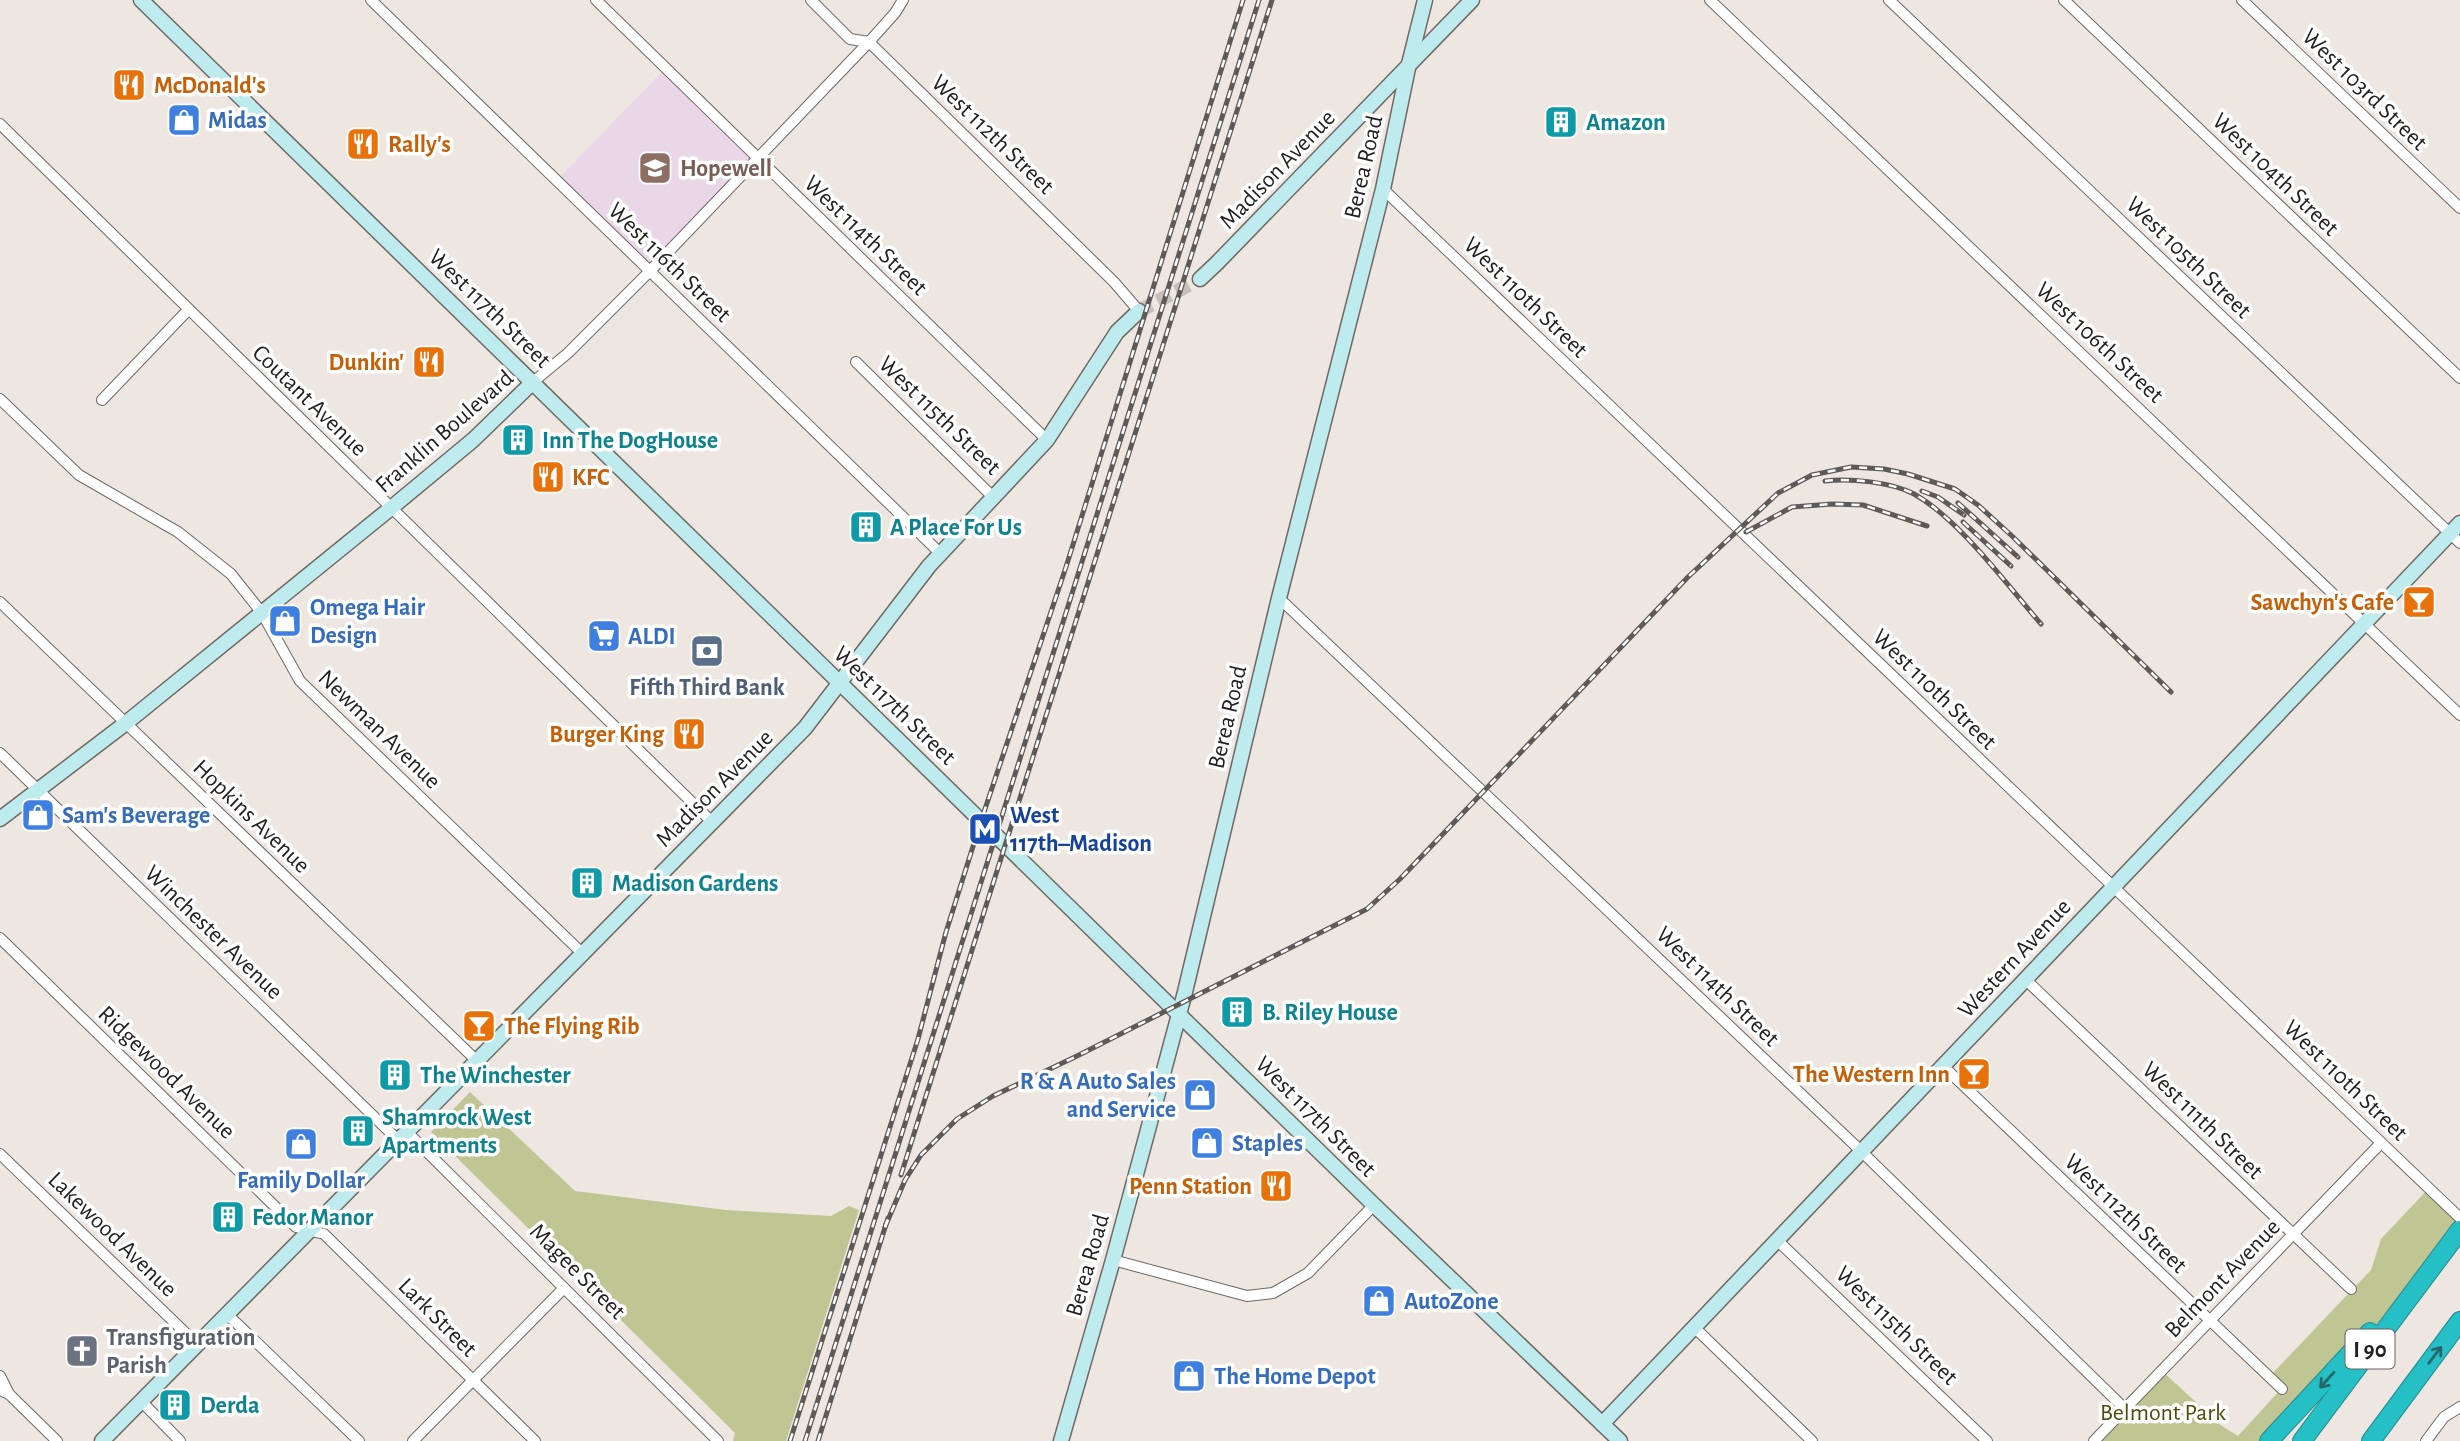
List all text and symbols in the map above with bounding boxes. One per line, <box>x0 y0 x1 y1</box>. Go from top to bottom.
street label: West 103rd Street <box>2297 24 2432 155</box>
restaurant icon: McDonald's <box>110 66 148 104</box>
street label: West 112th Street <box>926 71 1058 199</box>
place label: McDonald's <box>154 74 266 98</box>
shop icon: Midas <box>165 101 203 139</box>
building icon: Amazon <box>1542 103 1580 141</box>
street label: Madison Avenue <box>1215 106 1340 234</box>
place label: Midas <box>208 109 267 133</box>
street label: West 104th Street <box>2208 109 2343 241</box>
place label: Amazon <box>1586 111 1666 135</box>
street label: Berea Road <box>1340 113 1388 221</box>
restaurant icon: Rally's <box>344 125 382 163</box>
place label: Rally's <box>388 133 451 157</box>
school or university icon: Hopewell <box>636 149 674 187</box>
place label: Hopewell <box>680 157 772 181</box>
street label: West 114th Street <box>799 171 932 300</box>
street label: West 105th Street <box>2121 192 2256 323</box>
street label: West 116th Street <box>603 198 736 327</box>
street label: West 110th Street <box>1459 233 1592 363</box>
street label: West 117th Street <box>424 245 555 373</box>
street label: West 106th Street <box>2031 278 2168 408</box>
street label: Coutant Avenue <box>248 341 371 461</box>
restaurant icon: Dunkin' <box>410 343 448 381</box>
place label: Dunkin' <box>329 351 404 375</box>
street label: West 115th Street <box>874 352 1005 480</box>
street label: Franklin Boulevard <box>371 366 518 498</box>
building icon: Inn The DogHouse <box>499 421 537 459</box>
place label: Inn The DogHouse <box>542 429 718 453</box>
restaurant icon: KFC <box>529 458 567 496</box>
place label: KFC <box>572 466 610 490</box>
building icon: A Place For Us <box>847 508 885 546</box>
place label: A Place For Us <box>890 516 1022 540</box>
bar icon: Sawchyn's Cafe <box>2400 583 2438 621</box>
place label: Sawchyn's Cafe <box>2251 591 2394 615</box>
place label: Omega Hair Design <box>310 596 426 648</box>
shop icon: Omega Hair Design <box>266 602 304 640</box>
supermarket icon: ALDI <box>585 617 623 655</box>
place label: ALDI <box>628 625 675 649</box>
street label: West 110th Street <box>1868 625 2001 755</box>
bank icon: Fifth Third Bank <box>688 632 726 670</box>
street label: West 117th Street <box>829 642 960 770</box>
street label: Berea Road <box>1204 663 1252 771</box>
street label: Newman Avenue <box>314 666 445 794</box>
place label: Fifth Third Bank <box>629 676 785 700</box>
restaurant icon: Burger King <box>670 715 708 753</box>
place label: Burger King <box>549 723 665 747</box>
street label: Madison Avenue <box>652 726 778 852</box>
street label: Hopkins Avenue <box>188 755 314 878</box>
shop icon: Sam's Beverage <box>19 796 57 834</box>
place label: Sam's Beverage <box>62 804 210 828</box>
place label: West 117th–Madison <box>1010 804 1152 856</box>
metro station icon: West 117th–Madison <box>966 810 1004 848</box>
street label: Winchester Avenue <box>140 861 287 1004</box>
building icon: Madison Gardens <box>568 864 606 902</box>
place label: Madison Gardens <box>612 872 778 896</box>
street label: Western Avenue <box>1954 895 2076 1023</box>
street label: West 114th Street <box>1651 922 1784 1051</box>
building icon: B. Riley House <box>1218 993 1256 1031</box>
place label: B. Riley House <box>1262 1001 1398 1025</box>
street label: Ridgewood Avenue <box>93 1002 239 1144</box>
bar icon: The Flying Rib <box>460 1007 498 1045</box>
place label: The Flying Rib <box>504 1015 640 1039</box>
street label: West 110th Street <box>2279 1016 2412 1146</box>
street label: West 117th Street <box>1251 1052 1380 1182</box>
bar icon: The Western Inn <box>1955 1055 1993 1093</box>
building icon: The Winchester <box>376 1056 414 1094</box>
street label: West 111th Street <box>2137 1057 2267 1184</box>
place label: The Western Inn <box>1793 1063 1950 1087</box>
place label: The Winchester <box>420 1064 571 1088</box>
place label: R & A Auto Sales and Service <box>1020 1070 1176 1122</box>
shop icon: R & A Auto Sales and Service <box>1181 1076 1219 1114</box>
place label: Shamrock West Apartments <box>382 1106 531 1158</box>
building icon: Shamrock West Apartments <box>339 1112 377 1150</box>
shop icon: Staples <box>1188 1124 1226 1162</box>
shop icon: Family Dollar <box>282 1125 320 1163</box>
place label: Staples <box>1232 1132 1303 1156</box>
street label: West 112th Street <box>2059 1150 2191 1278</box>
restaurant icon: Penn Station <box>1257 1167 1295 1205</box>
street label: Lakewood Avenue <box>43 1168 181 1302</box>
place label: Family Dollar <box>237 1169 366 1193</box>
place label: Penn Station <box>1129 1175 1252 1199</box>
building icon: Fedor Manor <box>209 1198 247 1236</box>
place label: Fedor Manor <box>252 1206 374 1230</box>
street label: Berea Road <box>1062 1211 1114 1319</box>
street label: Belmont Avenue <box>2160 1215 2285 1343</box>
street label: Magee Street <box>525 1219 630 1324</box>
street label: West 115th Street <box>1831 1262 1962 1390</box>
street label: Lark Street <box>393 1274 481 1362</box>
shop icon: AutoZone <box>1360 1282 1398 1320</box>
place label: AutoZone <box>1404 1290 1499 1314</box>
place label: Transfiguration Parish <box>106 1326 255 1378</box>
road number: I 90 <box>2346 1330 2394 1368</box>
church icon: Transfiguration Parish <box>63 1332 101 1370</box>
one-way arrow <box>2427 1346 2442 1365</box>
shop icon: The Home Depot <box>1170 1357 1208 1395</box>
place label: The Home Depot <box>1214 1365 1376 1389</box>
one-way arrow <box>2319 1371 2335 1389</box>
building icon: Derda <box>156 1386 194 1424</box>
place label: Derda <box>200 1394 259 1418</box>
park label: Belmont Park <box>2100 1401 2226 1425</box>

